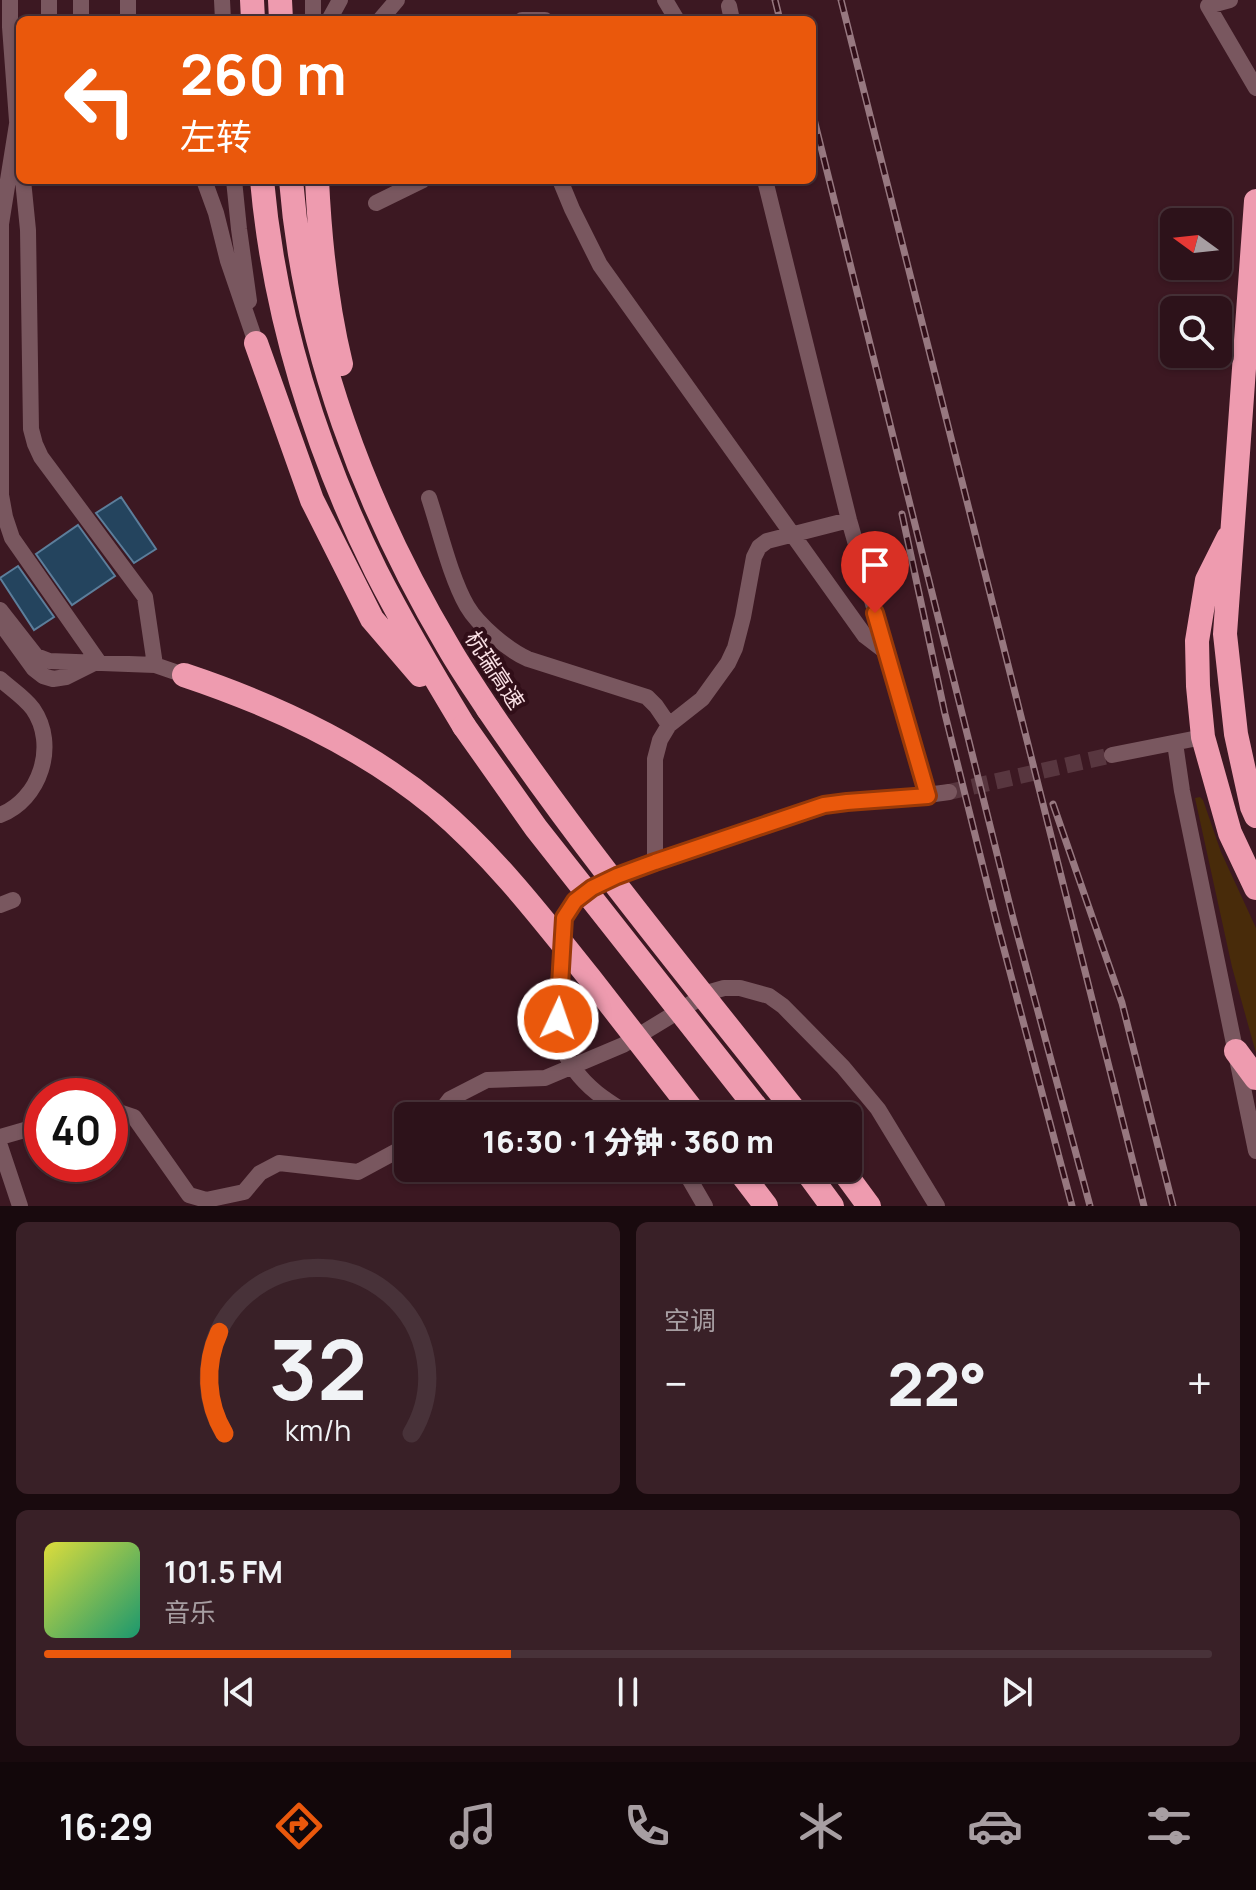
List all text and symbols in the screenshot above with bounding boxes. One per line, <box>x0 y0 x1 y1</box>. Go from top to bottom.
text: 260 m <box>180 35 347 112</box>
icon: left <box>48 48 152 152</box>
text: 左转 <box>180 112 252 161</box>
north arrow <box>1160 208 1232 280</box>
map controls <box>1160 208 1232 368</box>
button: search <box>1160 296 1232 368</box>
pin <box>841 531 909 613</box>
icon: arrive <box>853 543 897 587</box>
street label: 杭瑞高速 <box>458 625 532 715</box>
position arrow <box>516 977 600 1061</box>
speed limit sign: 40 <box>24 1078 128 1182</box>
text: 16:30 · 1 分钟 · 360 m <box>482 1121 774 1162</box>
text: 空调 <box>664 1302 716 1338</box>
text: 32 <box>269 1311 367 1425</box>
text: 22° <box>887 1342 987 1424</box>
text: − <box>664 1353 688 1413</box>
text: + <box>1187 1353 1212 1413</box>
text: km/h <box>285 1411 351 1450</box>
text: 101.5 FM <box>164 1551 283 1592</box>
text: 音乐 <box>164 1594 216 1630</box>
icon: previous <box>217 1670 261 1714</box>
icon: pause <box>606 1670 650 1714</box>
icon: next <box>995 1670 1039 1714</box>
icon: directions <box>271 1798 327 1854</box>
icon: music <box>445 1798 501 1854</box>
icon: phone <box>619 1798 675 1854</box>
icon: climate <box>793 1798 849 1854</box>
icon: car <box>967 1798 1023 1854</box>
icon: filters <box>1141 1798 1197 1854</box>
text: 16:29 <box>59 1802 153 1851</box>

